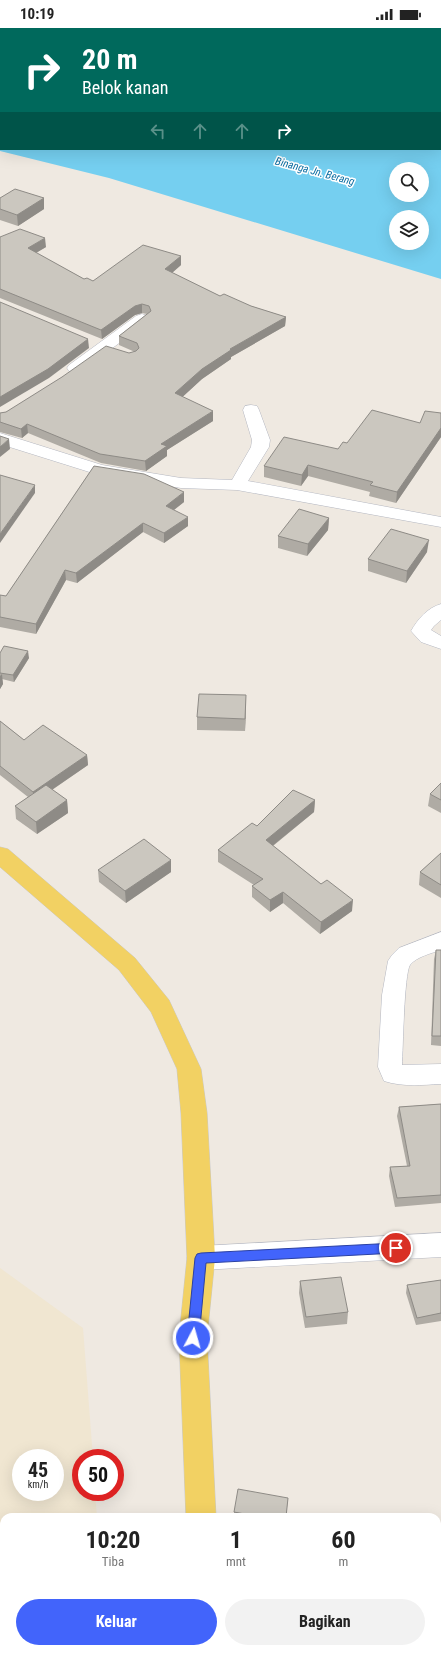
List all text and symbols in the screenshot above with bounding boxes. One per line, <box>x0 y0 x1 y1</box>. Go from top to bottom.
text: 10:19 <box>20 5 54 23</box>
text: 20 m <box>82 43 138 76</box>
icon: right <box>16 44 68 96</box>
text: Belok kanan <box>82 77 168 98</box>
icon: left <box>147 120 169 142</box>
icon: ahead <box>189 120 211 142</box>
icon: ahead <box>231 120 253 142</box>
icon: right <box>273 120 295 142</box>
water label: Binanga Jn. Berang <box>274 155 357 189</box>
map controls <box>389 162 429 250</box>
button: search <box>389 162 429 202</box>
button: layers <box>389 210 429 250</box>
pin <box>379 1231 413 1265</box>
icon: arrive <box>385 1237 407 1259</box>
position arrow <box>172 1317 214 1359</box>
speed limit sign: 50 <box>72 1449 124 1501</box>
text: 45 <box>28 1458 48 1482</box>
text: km/h <box>28 1479 48 1490</box>
text: 10:20 <box>85 1526 141 1554</box>
text: 1 <box>230 1526 242 1554</box>
text: 60 <box>331 1526 356 1554</box>
text: Tiba <box>102 1554 124 1569</box>
text: mnt <box>226 1554 246 1569</box>
text: m <box>339 1554 348 1569</box>
button: Keluar <box>16 1599 217 1645</box>
button: Bagikan <box>225 1599 425 1645</box>

